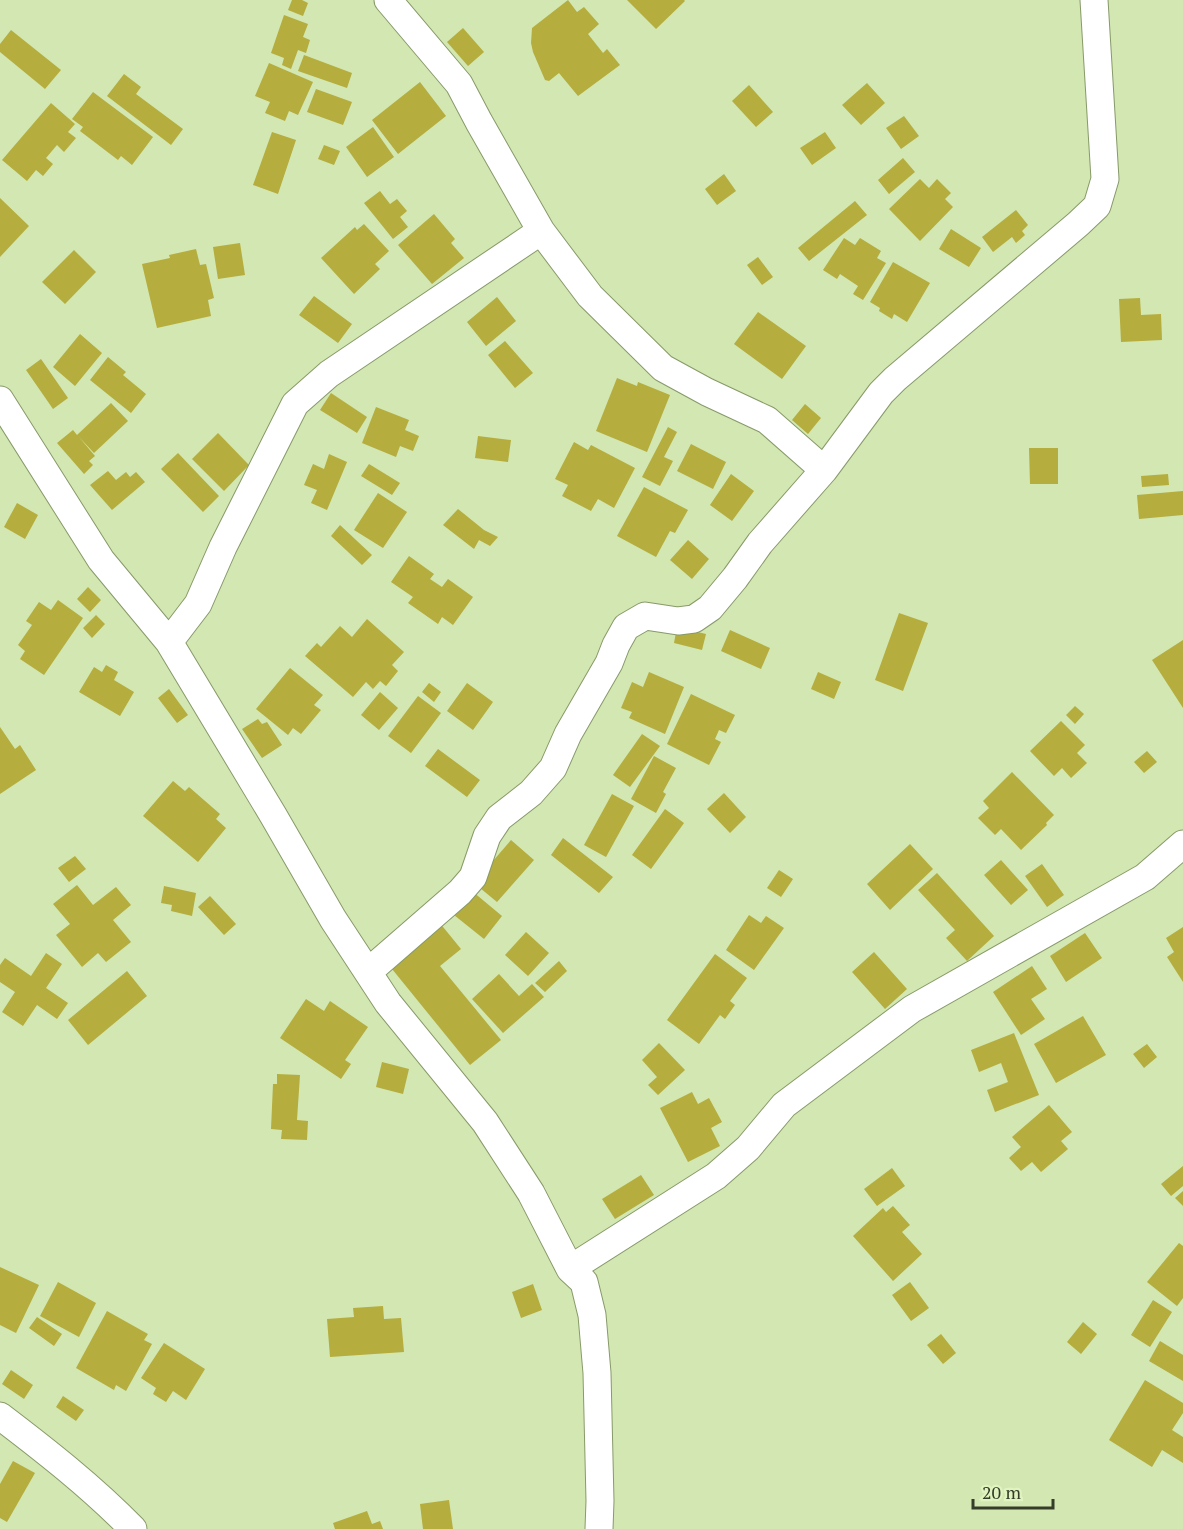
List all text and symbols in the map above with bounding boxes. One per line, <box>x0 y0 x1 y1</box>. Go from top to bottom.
scale bar <box>973 1472 1052 1510</box>
text: 20 m <box>982 1480 1022 1504</box>

